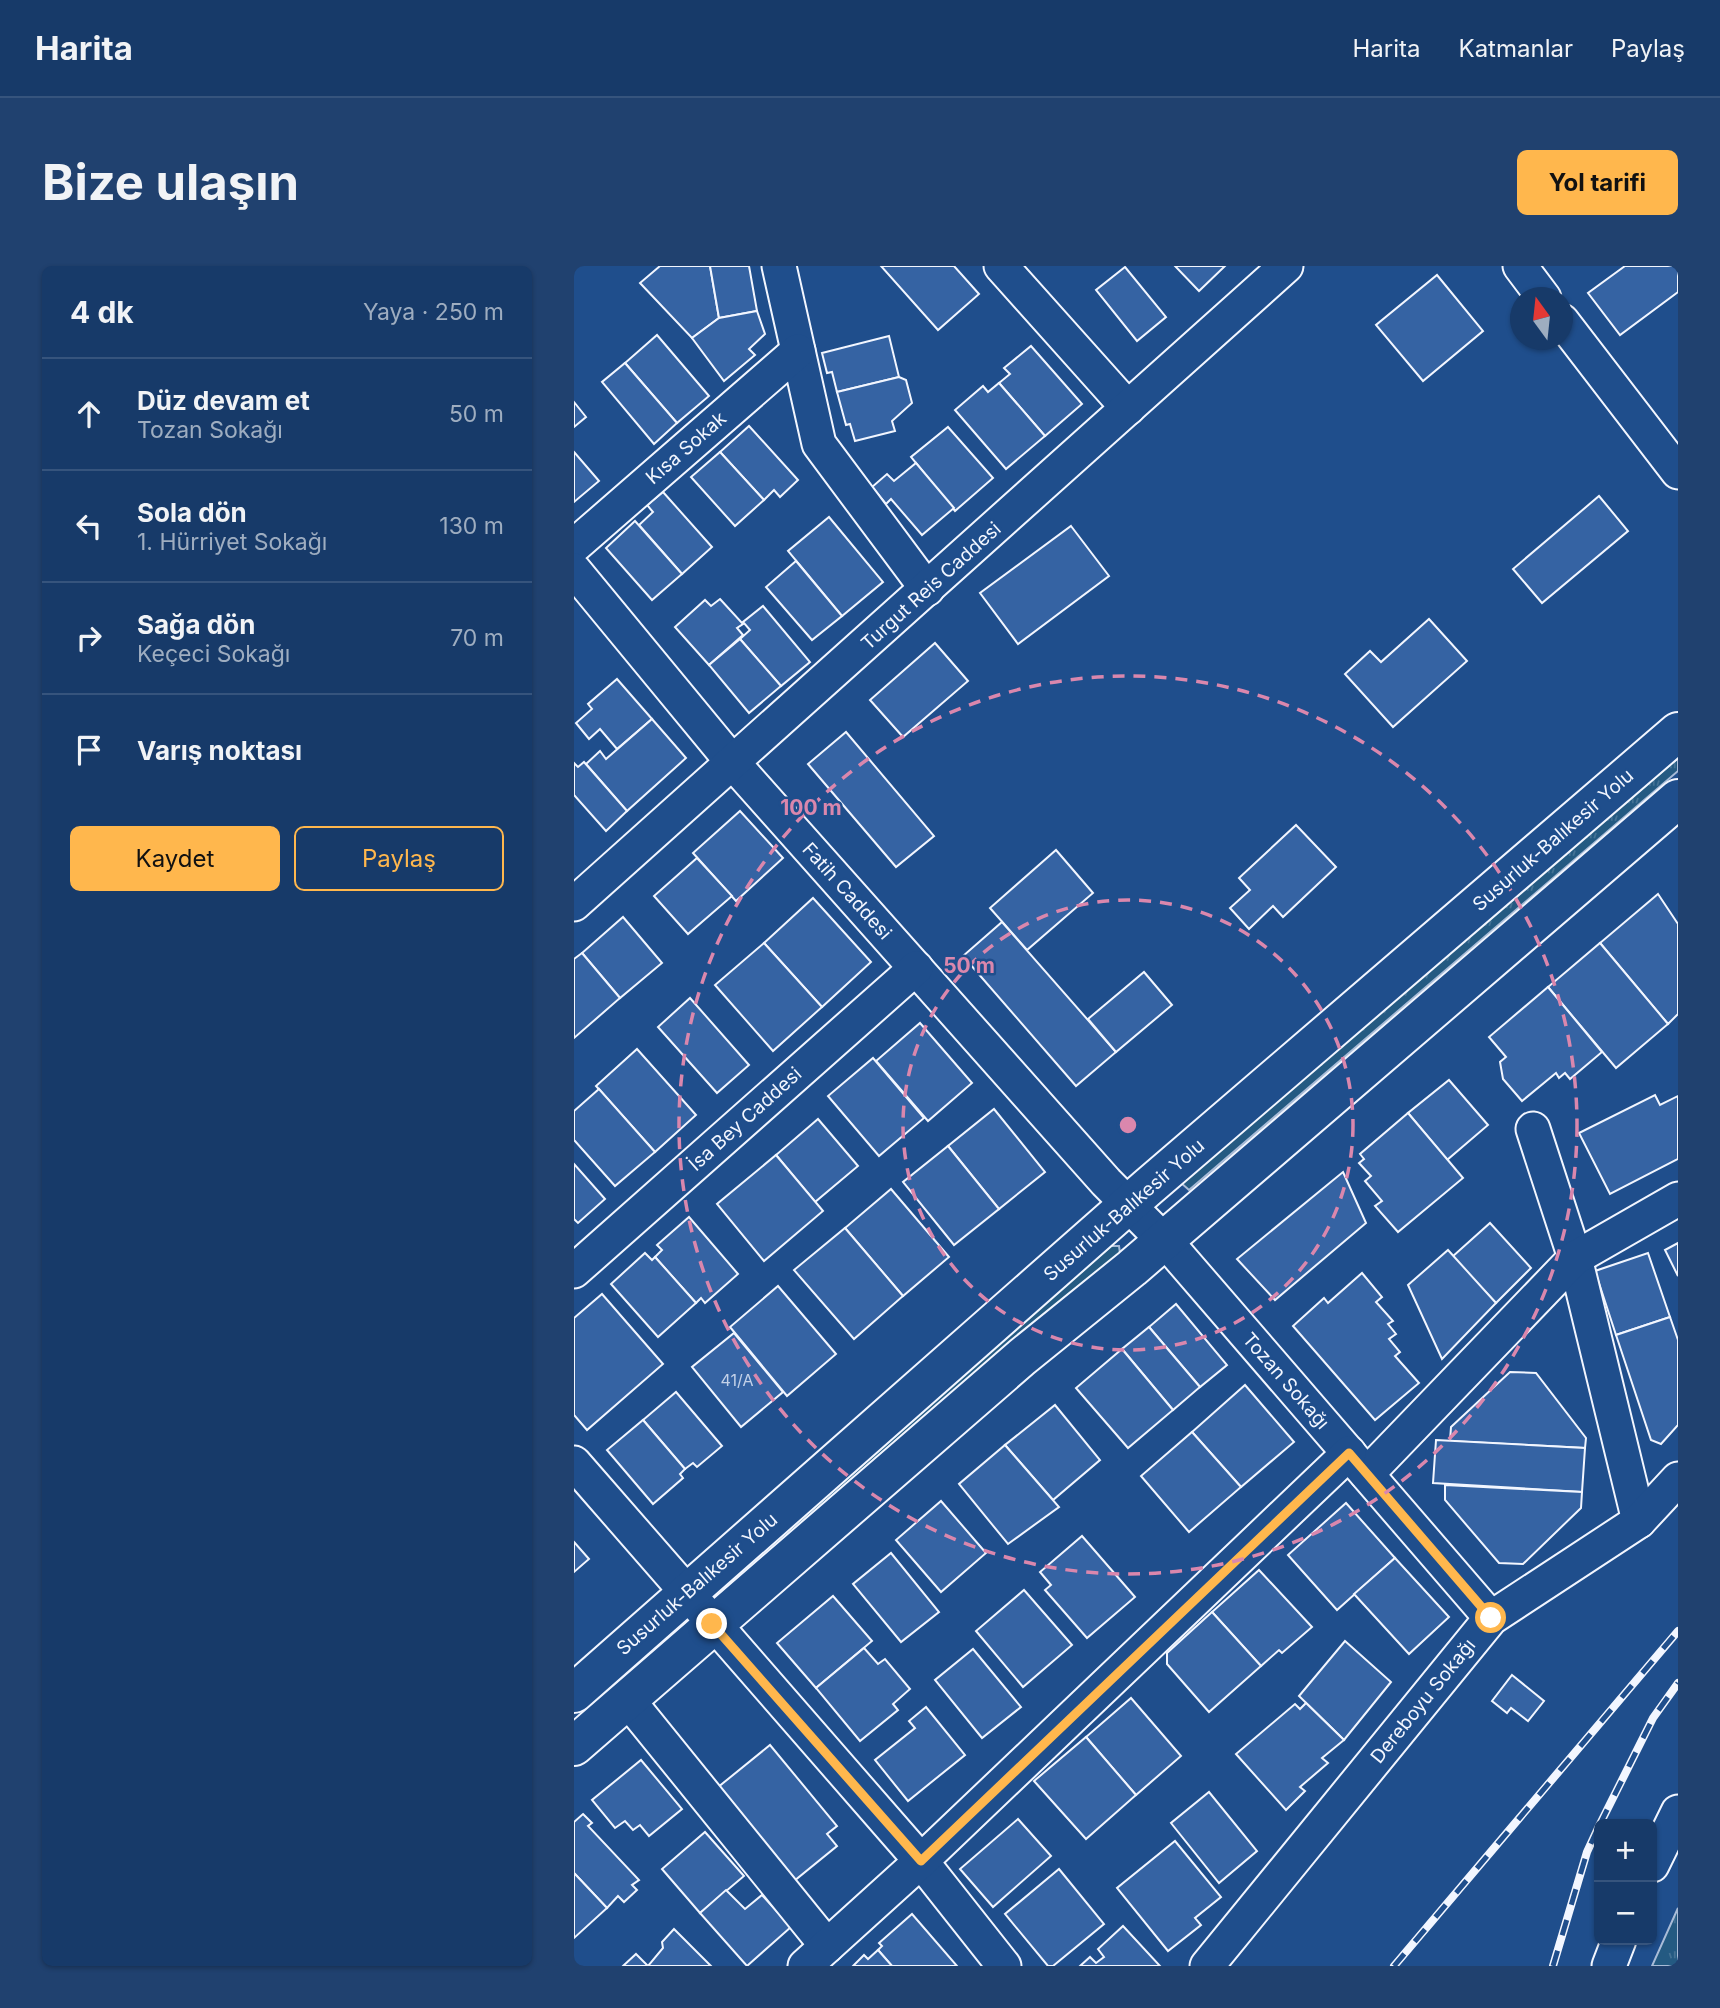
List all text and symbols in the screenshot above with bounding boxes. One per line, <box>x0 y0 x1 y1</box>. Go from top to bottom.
text: Harita <box>35 28 133 68</box>
text: Harita <box>1353 34 1421 63</box>
text: Katmanlar <box>1459 34 1573 63</box>
text: Paylaş <box>1611 34 1685 63</box>
button: Yol tarifi <box>1517 150 1678 215</box>
text: Bize ulaşın <box>42 153 299 212</box>
north arrow <box>1510 287 1573 350</box>
text: 4 dk <box>70 294 134 330</box>
text: Yaya · 250 m <box>363 298 504 326</box>
text: Düz devam et <box>137 385 310 416</box>
icon: ahead <box>70 395 108 433</box>
text: 50 m <box>449 400 504 428</box>
street label: Kısa Sokak <box>641 407 731 489</box>
text: Tozan Sokağı <box>137 416 283 444</box>
text: Sola dön <box>137 497 247 528</box>
icon: left <box>70 507 108 545</box>
text: 130 m <box>439 512 504 540</box>
street label: Turgut Reis Caddesi <box>856 517 1006 655</box>
text: 1. Hürriyet Sokağı <box>137 528 327 556</box>
text: Sağa dön <box>137 609 255 640</box>
icon: right <box>70 619 108 657</box>
text: 70 m <box>450 624 504 652</box>
text: Keçeci Sokağı <box>137 640 290 668</box>
icon: arrive <box>70 731 108 769</box>
text: Varış noktası <box>137 735 302 766</box>
street label: Susurluk-Balıkesir Yolu <box>1468 764 1638 916</box>
text: 100 m <box>780 795 842 820</box>
button: Kaydet <box>70 826 280 891</box>
button: Paylaş <box>294 826 504 891</box>
street label: Fatih Caddesi <box>798 838 896 944</box>
text: 50 m <box>943 953 995 978</box>
street label: İsa Bey Caddesi <box>684 1062 806 1176</box>
centre of rings <box>1116 1113 1140 1137</box>
street label: Susurluk-Balıkesir Yolu <box>1039 1134 1209 1286</box>
street label: Tozan Sokağı <box>1238 1328 1334 1434</box>
house number: 41/A <box>721 1370 753 1390</box>
street label: Susurluk-Balıkesir Yolu <box>612 1508 782 1660</box>
route start <box>1475 1602 1506 1633</box>
route end <box>696 1608 727 1639</box>
street label: Dereboyu Sokağı <box>1366 1634 1480 1768</box>
map controls <box>1594 1819 1657 1945</box>
button: + <box>1594 1819 1657 1882</box>
button: − <box>1594 1882 1657 1945</box>

